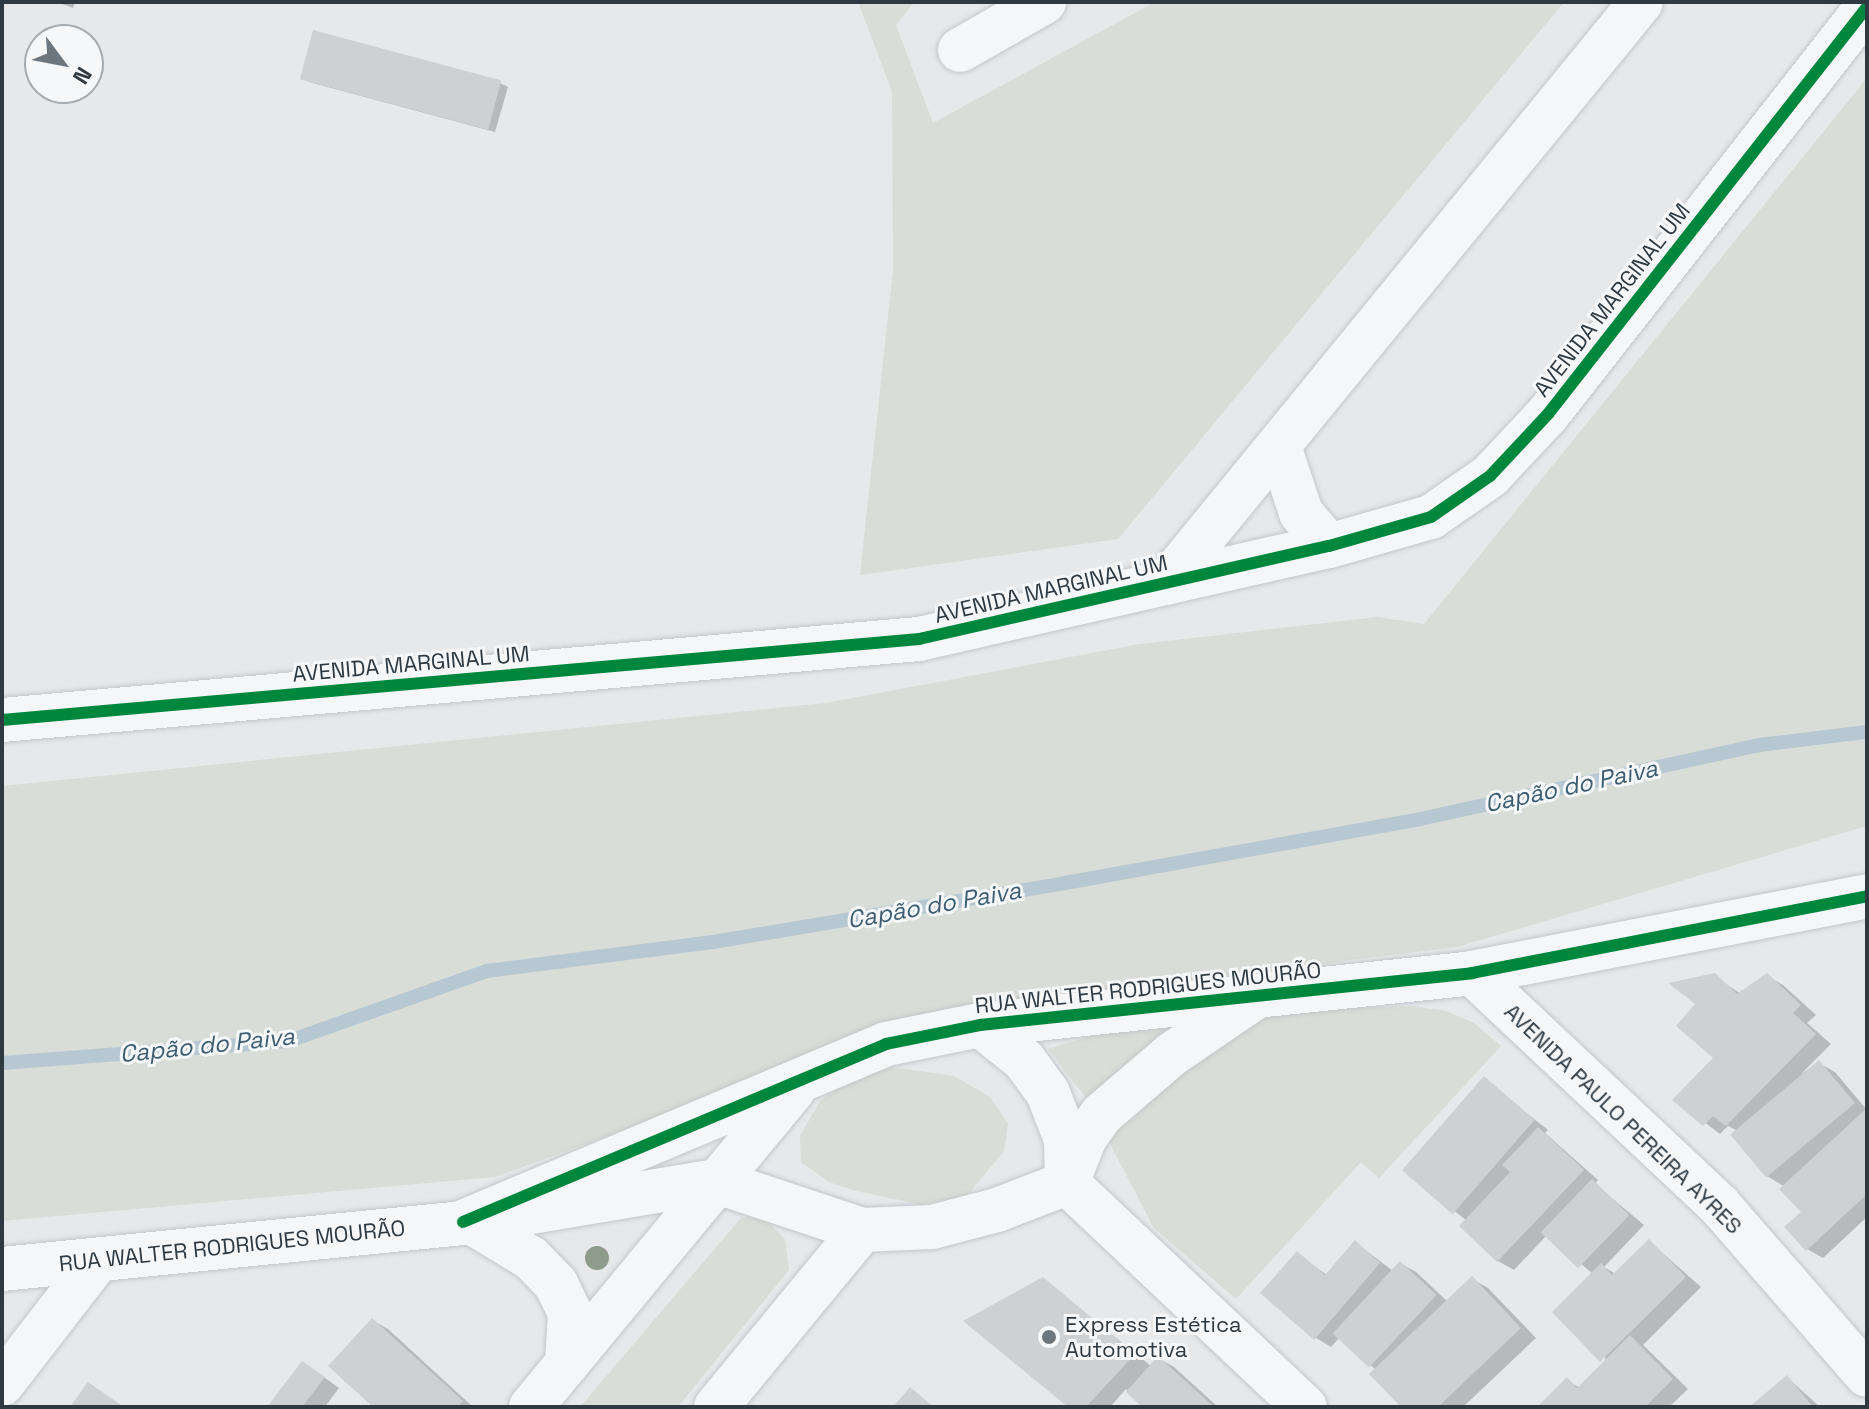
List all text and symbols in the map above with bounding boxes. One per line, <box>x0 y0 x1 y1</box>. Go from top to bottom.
north arrow <box>24 24 104 104</box>
text: N <box>67 62 98 89</box>
street label: AVENIDA MARGINAL UM <box>1528 198 1696 402</box>
street label: AVENIDA MARGINAL UM <box>932 549 1170 629</box>
street label: AVENIDA MARGINAL UM <box>291 640 531 688</box>
water label: Capão do Paiva <box>1482 754 1660 818</box>
water label: Capão do Paiva <box>845 876 1023 934</box>
street label: RUA WALTER RODRIGUES MOURÃO <box>973 957 1323 1019</box>
street label: AVENIDA PAULO PEREIRA AYRES <box>1498 998 1748 1240</box>
water label: Capão do Paiva <box>118 1021 296 1069</box>
street label: RUA WALTER RODRIGUES MOURÃO <box>57 1215 407 1277</box>
place label: Express Estética Automotiva <box>1065 1311 1242 1362</box>
marker: Express Estética Automotiva <box>1040 1328 1058 1346</box>

